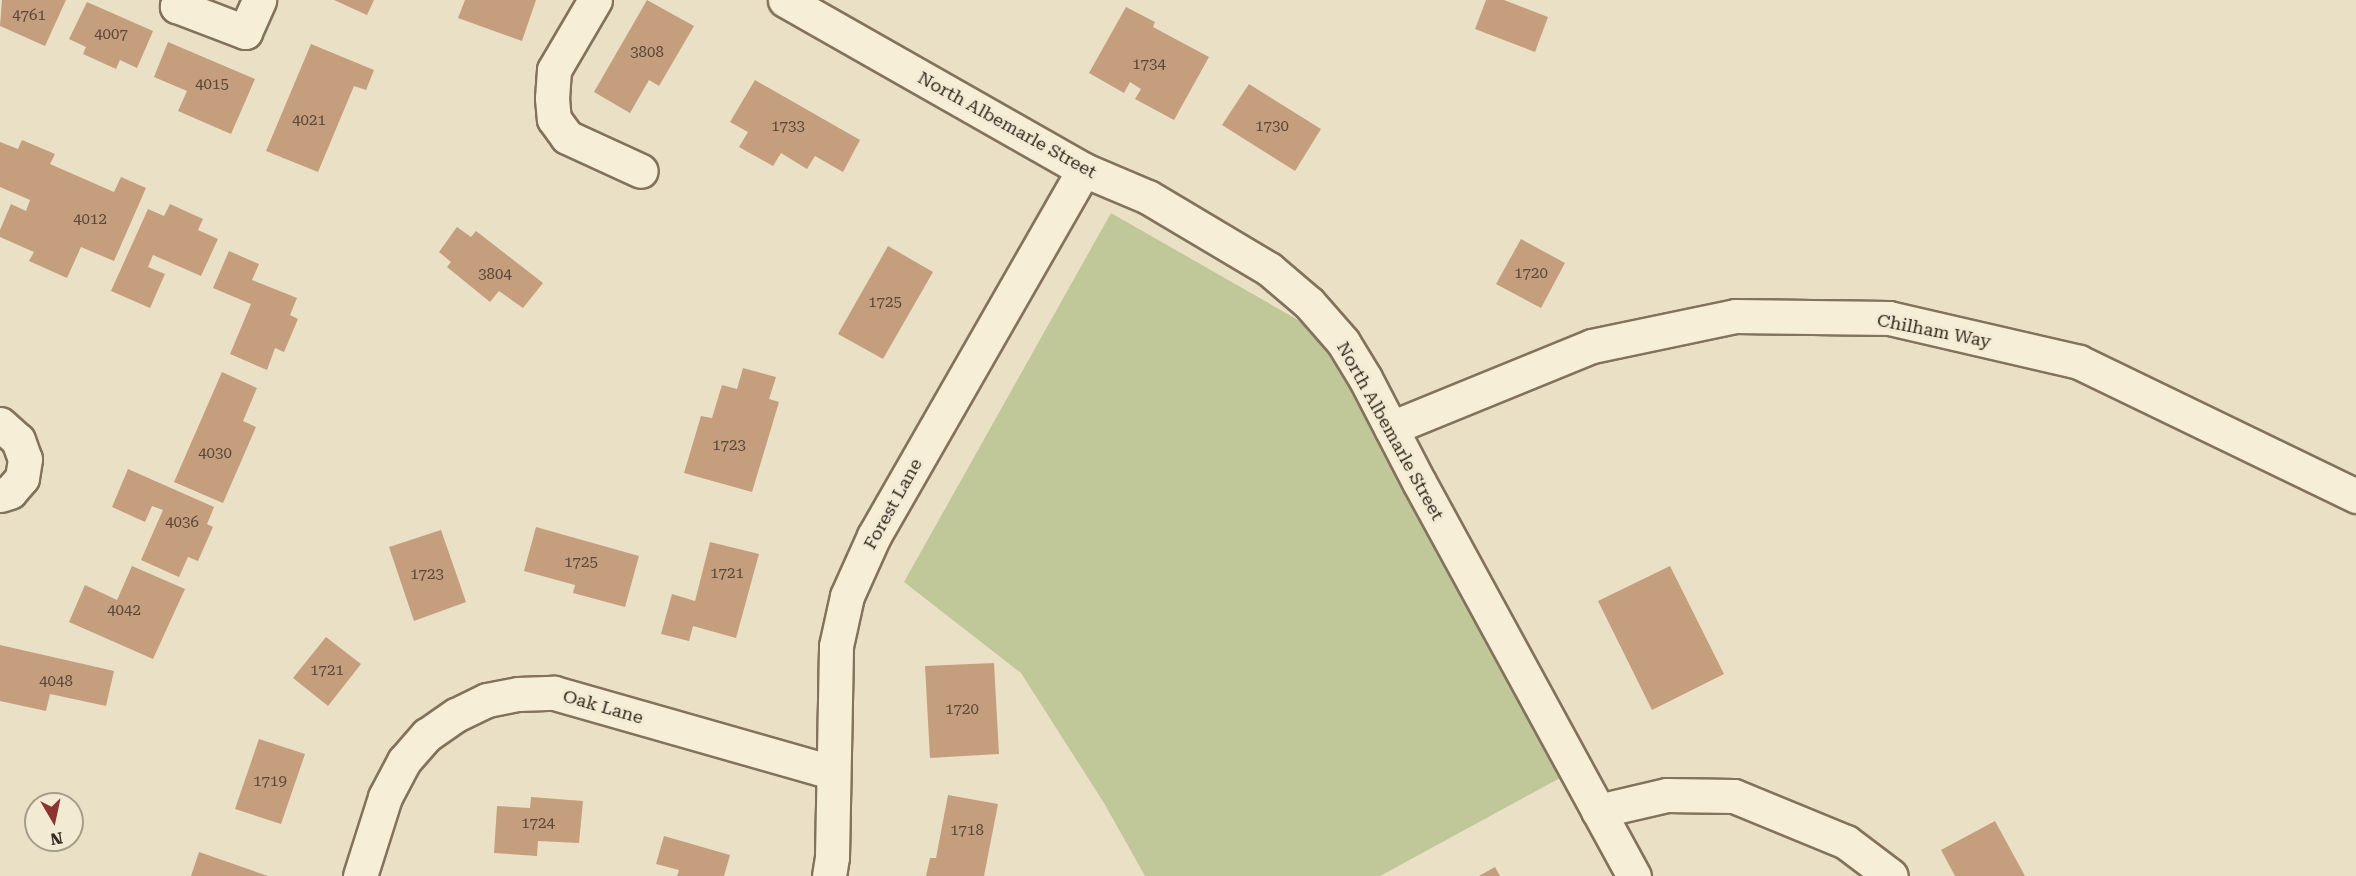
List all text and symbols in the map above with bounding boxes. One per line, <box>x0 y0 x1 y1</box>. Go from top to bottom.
house number: 4761 <box>12 7 46 25</box>
house number: 4007 <box>94 26 128 44</box>
house number: 3808 <box>630 44 664 62</box>
house number: 1734 <box>1132 56 1166 74</box>
street label: North Albemarle Street <box>914 67 1100 183</box>
house number: 4015 <box>195 76 229 94</box>
house number: 4021 <box>292 112 326 130</box>
house number: 1733 <box>771 118 805 136</box>
house number: 1730 <box>1255 118 1289 136</box>
house number: 4012 <box>73 211 107 229</box>
house number: 1720 <box>1514 265 1548 283</box>
house number: 3804 <box>478 266 512 284</box>
house number: 1725 <box>868 294 902 312</box>
street label: Chilham Way <box>1875 309 1993 353</box>
street label: North Albemarle Street <box>1332 338 1448 524</box>
house number: 1723 <box>712 437 746 455</box>
house number: 4030 <box>198 445 232 463</box>
street label: Forest Lane <box>859 455 927 553</box>
house number: 4036 <box>165 514 199 532</box>
house number: 1725 <box>564 554 598 572</box>
house number: 1721 <box>710 565 744 583</box>
house number: 1723 <box>410 566 444 584</box>
house number: 4042 <box>107 602 141 620</box>
house number: 1721 <box>310 662 344 680</box>
house number: 4048 <box>39 673 73 691</box>
street label: Oak Lane <box>560 685 646 729</box>
house number: 1720 <box>945 701 979 719</box>
house number: 1719 <box>253 773 287 791</box>
north arrow <box>24 792 84 852</box>
house number: 1724 <box>521 815 555 833</box>
house number: 1718 <box>950 822 984 840</box>
text: N <box>49 828 64 849</box>

